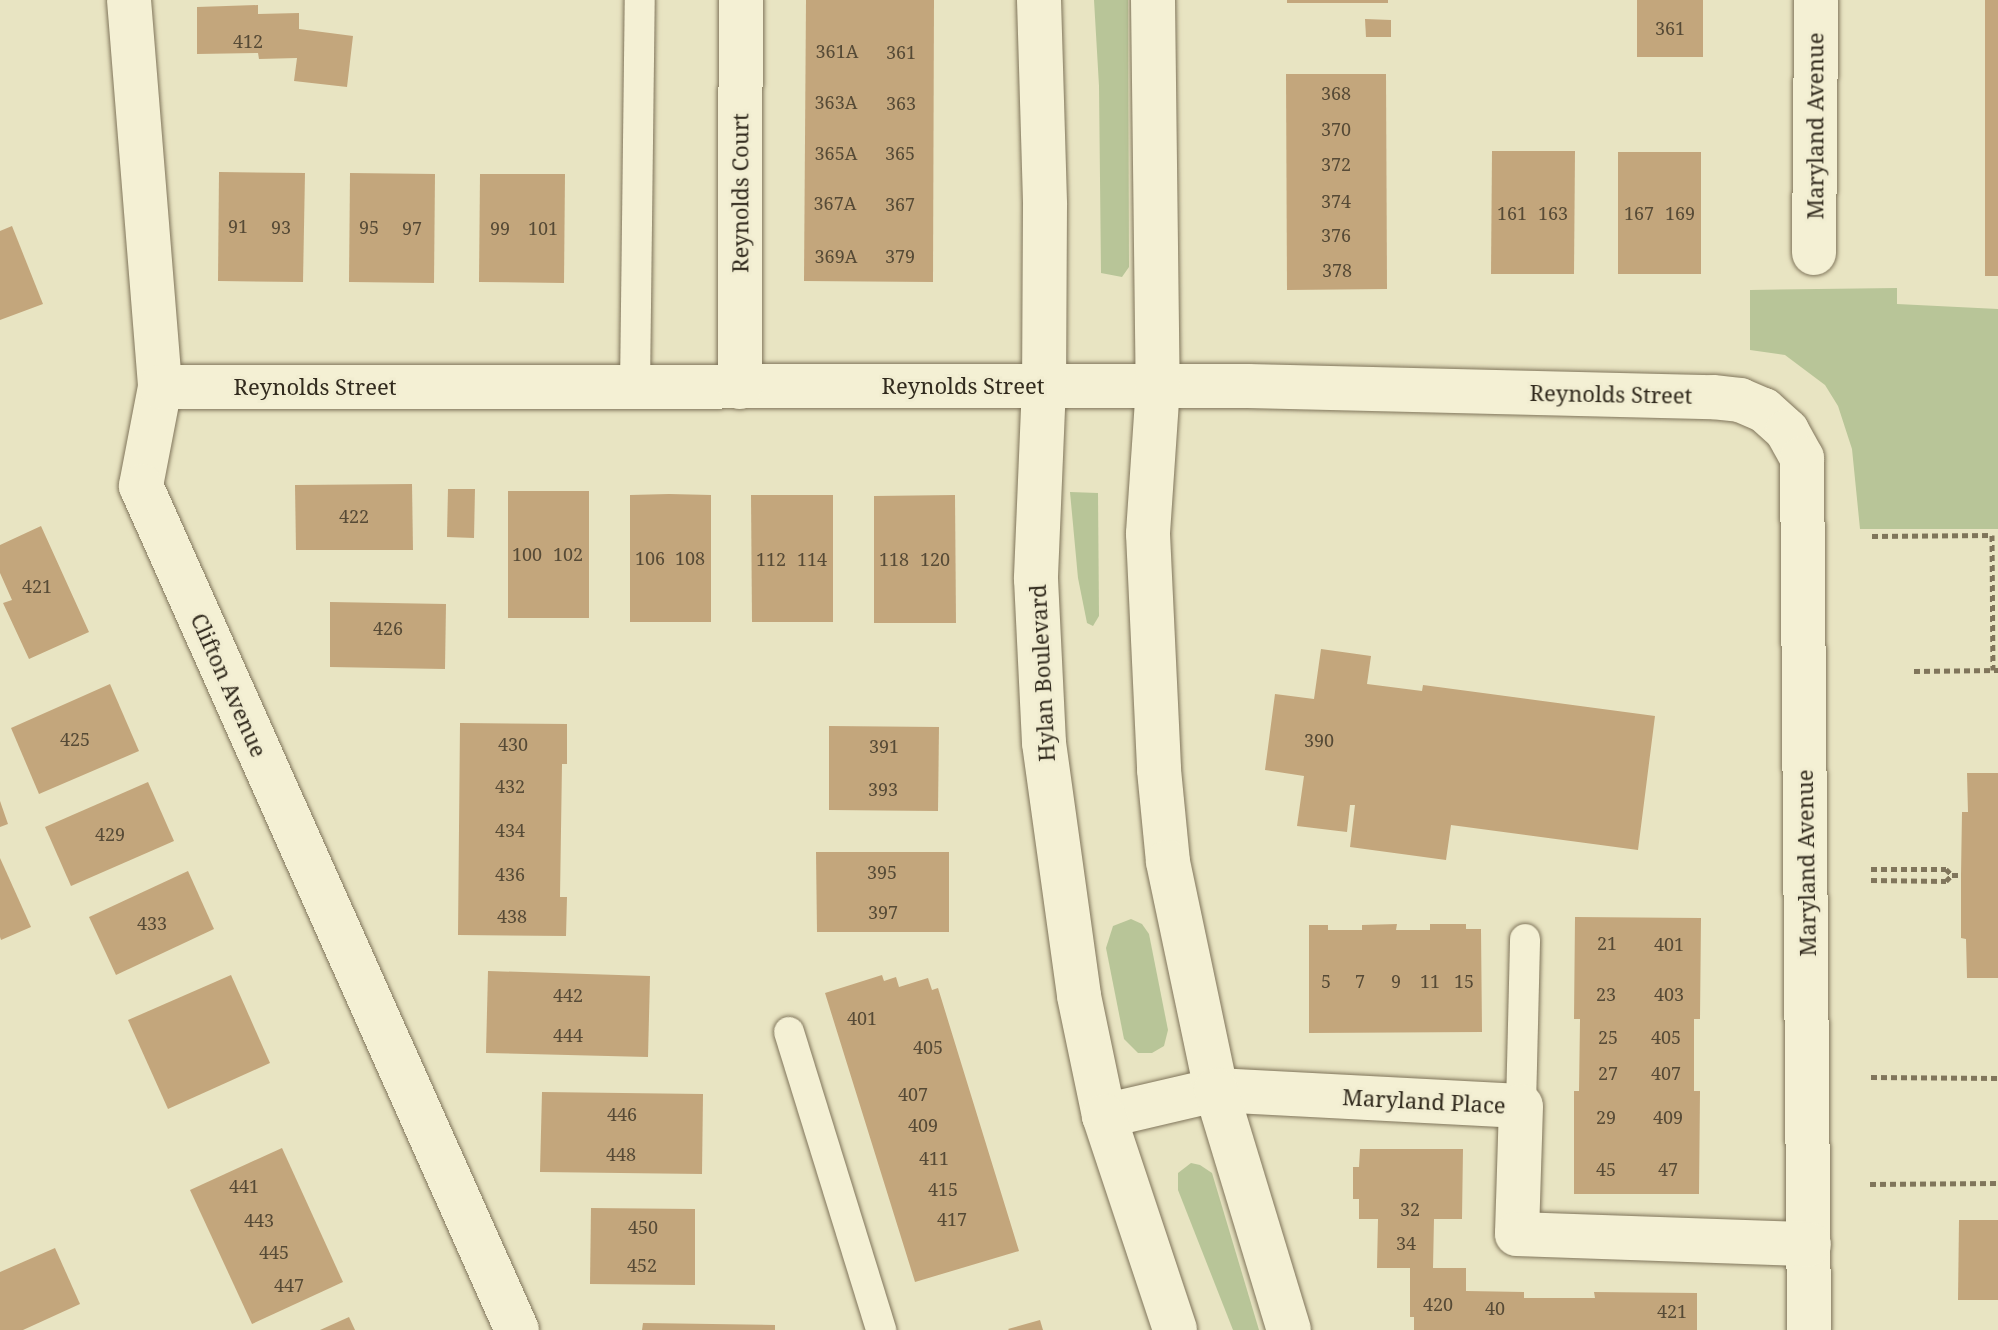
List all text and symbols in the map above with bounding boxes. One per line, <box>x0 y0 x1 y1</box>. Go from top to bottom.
house number: 361 <box>1655 17 1685 39</box>
house number: 412 <box>233 30 263 52</box>
street label: Maryland Avenue <box>1802 32 1828 220</box>
house number: 361A <box>816 40 858 62</box>
house number: 361 <box>886 41 916 63</box>
house number: 368 <box>1321 82 1351 104</box>
house number: 363A <box>815 91 857 113</box>
house number: 363 <box>886 92 916 114</box>
street label: Reynolds Court <box>727 113 753 273</box>
house number: 370 <box>1321 118 1351 140</box>
house number: 365A <box>815 142 857 164</box>
house number: 365 <box>885 142 915 164</box>
house number: 372 <box>1321 153 1351 175</box>
house number: 374 <box>1321 190 1351 212</box>
house number: 367A <box>814 192 856 214</box>
house number: 367 <box>885 193 915 215</box>
house number: 161 <box>1497 202 1527 224</box>
house number: 163 <box>1538 202 1568 224</box>
house number: 167 <box>1624 202 1654 224</box>
house number: 169 <box>1665 202 1695 224</box>
house number: 91 <box>228 215 248 237</box>
house number: 93 <box>271 216 291 238</box>
house number: 95 <box>359 216 379 238</box>
house number: 97 <box>402 217 422 239</box>
house number: 99 <box>490 217 510 239</box>
house number: 101 <box>528 217 558 239</box>
house number: 376 <box>1321 224 1351 246</box>
house number: 369A <box>815 245 857 267</box>
house number: 379 <box>885 245 915 267</box>
house number: 378 <box>1322 259 1352 281</box>
street label: Reynolds Street <box>882 373 1044 399</box>
street label: Reynolds Street <box>234 374 396 400</box>
street label: Reynolds Street <box>1529 379 1693 409</box>
house number: 422 <box>339 505 369 527</box>
house number: 100 <box>512 543 542 565</box>
house number: 102 <box>553 543 583 565</box>
house number: 106 <box>635 547 665 569</box>
house number: 108 <box>675 547 705 569</box>
house number: 112 <box>756 548 786 570</box>
house number: 114 <box>797 548 827 570</box>
house number: 118 <box>879 548 909 570</box>
house number: 120 <box>920 548 950 570</box>
house number: 421 <box>22 575 52 597</box>
street label: Hylan Boulevard <box>1024 584 1060 762</box>
street label: Clifton Avenue <box>186 609 272 761</box>
house number: 426 <box>373 617 403 639</box>
house number: 425 <box>60 728 90 750</box>
house number: 390 <box>1304 729 1334 751</box>
house number: 430 <box>498 733 528 755</box>
house number: 391 <box>869 735 899 757</box>
street label: Maryland Avenue <box>1791 769 1821 957</box>
house number: 432 <box>495 775 525 797</box>
house number: 393 <box>868 778 898 800</box>
house number: 434 <box>495 819 525 841</box>
house number: 429 <box>95 823 125 845</box>
house number: 395 <box>867 861 897 883</box>
house number: 436 <box>495 863 525 885</box>
house number: 397 <box>868 901 898 923</box>
house number: 438 <box>497 905 527 927</box>
house number: 433 <box>137 912 167 934</box>
house number: 21 <box>1597 932 1617 954</box>
house number: 401 <box>1654 933 1684 955</box>
house number: 5 <box>1321 970 1331 992</box>
house number: 7 <box>1355 970 1365 992</box>
house number: 9 <box>1391 970 1401 992</box>
house number: 11 <box>1420 970 1440 992</box>
house number: 15 <box>1454 970 1474 992</box>
house number: 23 <box>1596 983 1616 1005</box>
house number: 403 <box>1654 983 1684 1005</box>
house number: 442 <box>553 984 583 1006</box>
house number: 401 <box>847 1007 877 1029</box>
house number: 444 <box>553 1024 583 1046</box>
house number: 25 <box>1598 1026 1618 1048</box>
house number: 405 <box>1651 1026 1681 1048</box>
house number: 405 <box>913 1036 943 1058</box>
house number: 27 <box>1598 1062 1618 1084</box>
house number: 407 <box>1651 1062 1681 1084</box>
house number: 407 <box>898 1083 928 1105</box>
street label: Maryland Place <box>1342 1084 1506 1118</box>
house number: 446 <box>607 1103 637 1125</box>
house number: 29 <box>1596 1106 1616 1128</box>
house number: 409 <box>1653 1106 1683 1128</box>
house number: 409 <box>908 1114 938 1136</box>
house number: 448 <box>606 1143 636 1165</box>
house number: 411 <box>919 1147 949 1169</box>
house number: 45 <box>1596 1158 1616 1180</box>
house number: 47 <box>1658 1158 1678 1180</box>
house number: 441 <box>229 1175 259 1197</box>
house number: 415 <box>928 1178 958 1200</box>
house number: 32 <box>1400 1198 1420 1220</box>
house number: 417 <box>937 1208 967 1230</box>
house number: 443 <box>244 1209 274 1231</box>
house number: 450 <box>628 1216 658 1238</box>
house number: 34 <box>1396 1232 1416 1254</box>
house number: 445 <box>259 1241 289 1263</box>
house number: 452 <box>627 1254 657 1276</box>
house number: 447 <box>274 1274 304 1296</box>
house number: 420 <box>1423 1293 1453 1315</box>
house number: 40 <box>1485 1297 1505 1319</box>
house number: 421 <box>1657 1300 1687 1322</box>

